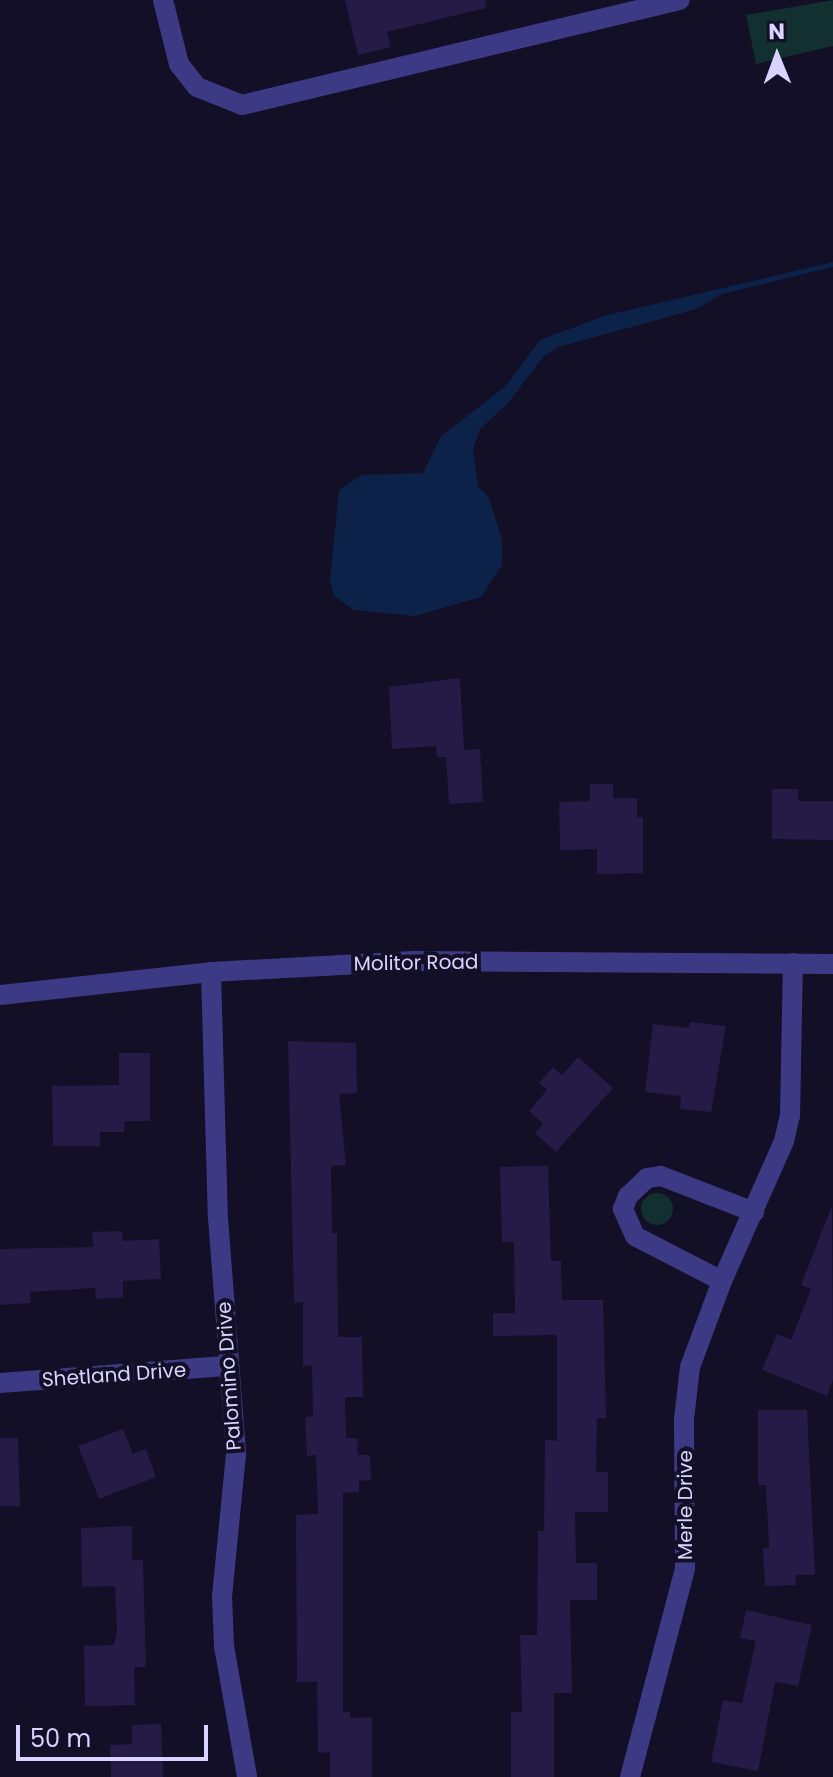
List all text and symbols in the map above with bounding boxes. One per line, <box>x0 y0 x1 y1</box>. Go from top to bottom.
north arrow <box>737 16 817 96</box>
text: N <box>768 16 785 47</box>
street label: Molitor Road <box>353 950 479 976</box>
street label: Palomino Drive <box>212 1301 246 1451</box>
street label: Shetland Drive <box>41 1358 187 1392</box>
street label: Merle Drive <box>673 1450 697 1560</box>
scale bar <box>20 1709 212 1759</box>
text: 50 m <box>30 1722 91 1755</box>

